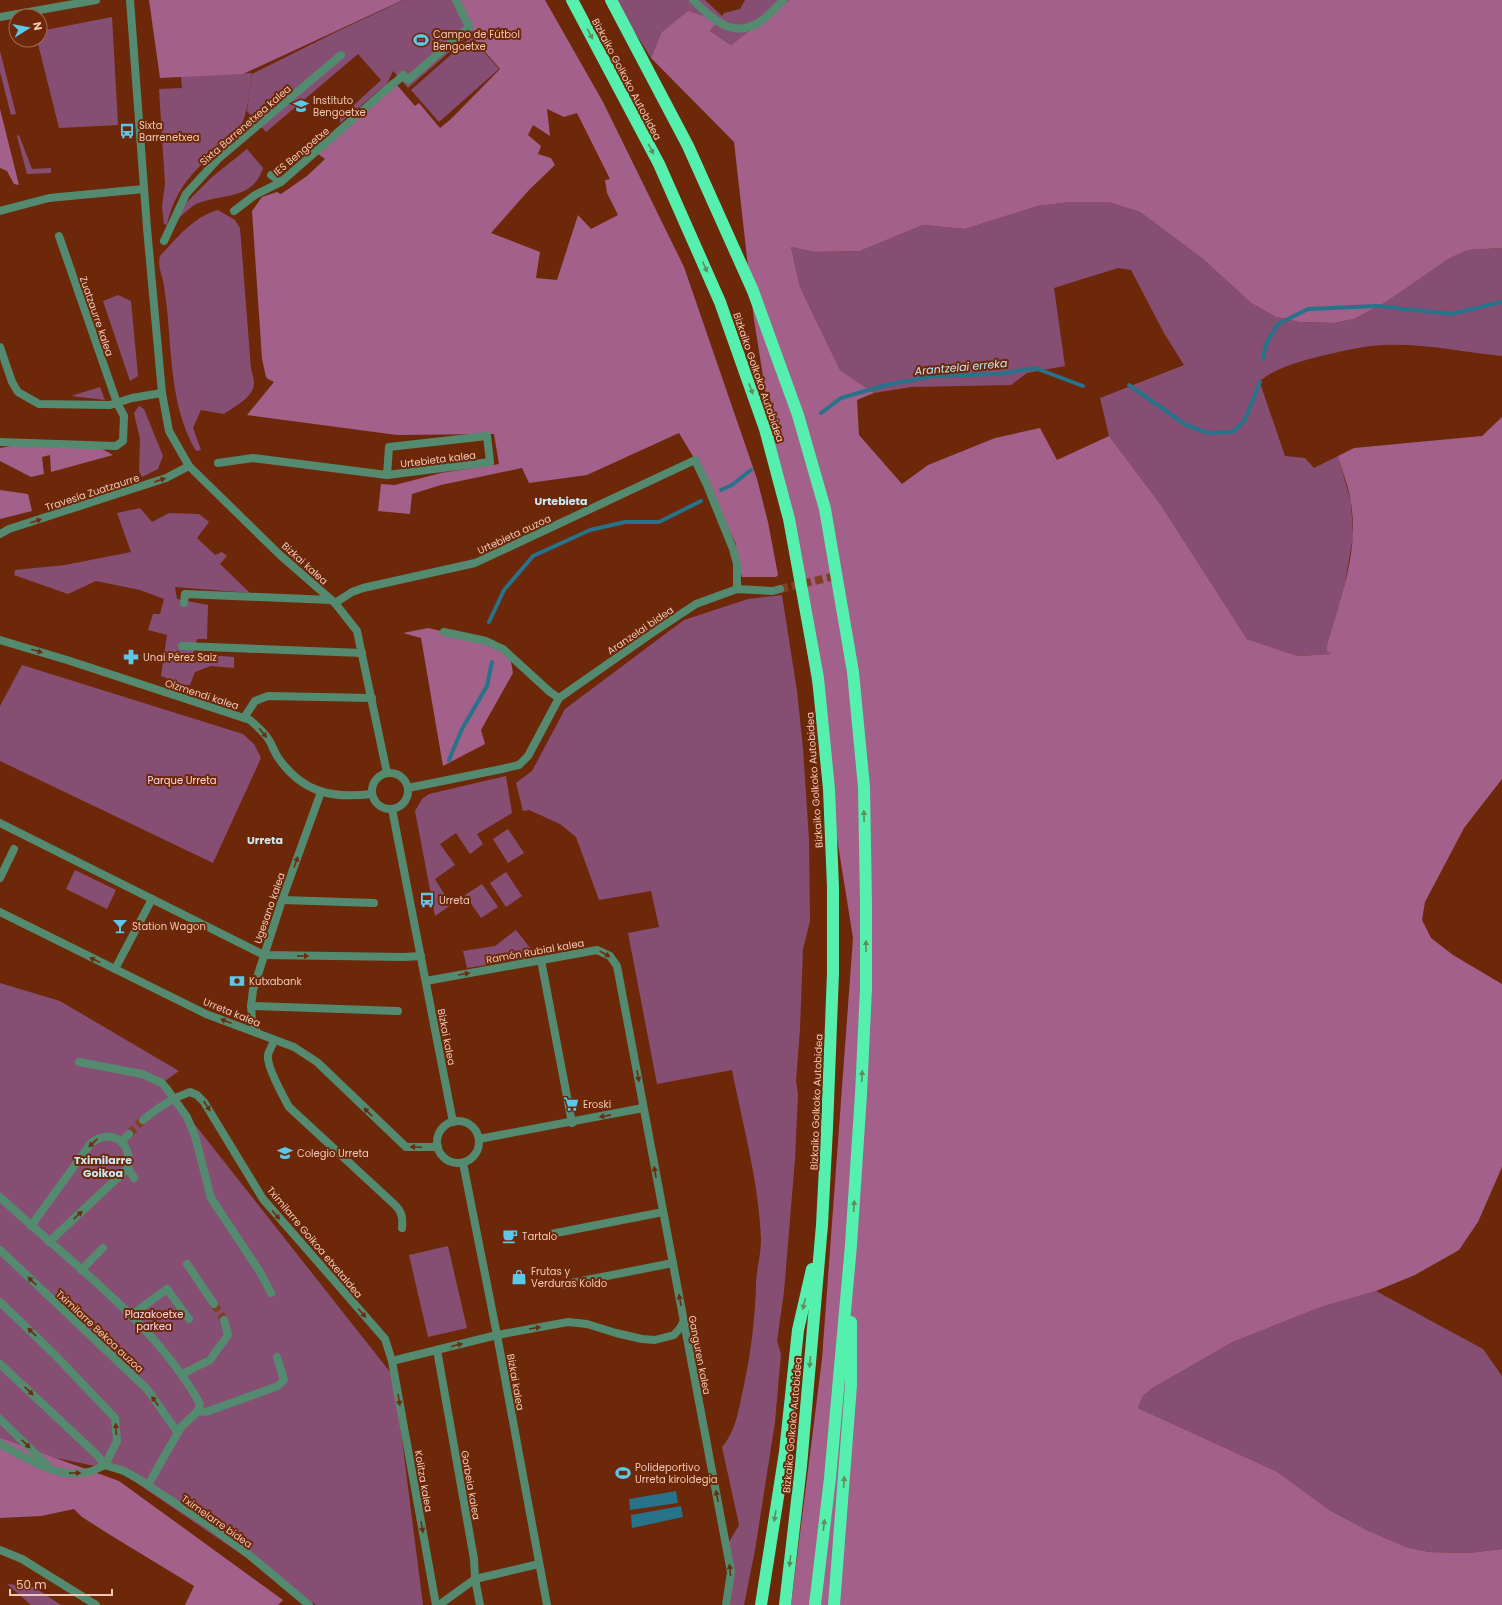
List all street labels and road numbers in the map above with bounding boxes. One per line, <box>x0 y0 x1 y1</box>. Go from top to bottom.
street label: Bizkaiko Golkoko Autobidea <box>588 16 665 143</box>
street label: Sixta Barrenetxea kalea <box>196 81 294 169</box>
street label: IES Bengoetxe <box>270 124 333 179</box>
street label: Zuatzaurre kalea <box>76 274 117 358</box>
street label: Bizkaiko Golkoko Autobidea <box>729 310 788 444</box>
street label: Urtebieta kalea <box>399 447 477 472</box>
street label: Travesía Zuatzaurre <box>43 470 141 515</box>
street label: Urtebieta auzoa <box>475 511 553 558</box>
street label: Bizkai kalea <box>278 539 331 588</box>
street label: Aranzelai bidea <box>604 602 677 658</box>
street label: Oizmendi kalea <box>163 675 241 714</box>
street label: Bizkaiko Golkoko Autobidea <box>802 711 827 848</box>
street label: Ugesano kalea <box>250 871 289 946</box>
street label: Ramón Rubial kalea <box>485 935 585 968</box>
street label: Urreta kalea <box>201 994 263 1031</box>
street label: Bizkai kalea <box>434 1007 459 1067</box>
street label: Bizkaiko Golkoko Autobidea <box>807 1034 826 1170</box>
street label: Tximilarre Goikoa etxetaldea <box>263 1183 366 1302</box>
street label: Tximilarre Bekoa auzoa <box>52 1287 147 1376</box>
street label: Ganguren kalea <box>684 1314 715 1396</box>
street label: Bizkai kalea <box>503 1352 528 1412</box>
street label: Bizkaiko Golkoko Autobidea <box>779 1357 806 1494</box>
street label: Kolitza kalea <box>411 1449 436 1513</box>
street label: Gorbeia kalea <box>457 1449 484 1521</box>
street label: Tximelarre bidea <box>178 1491 255 1552</box>

